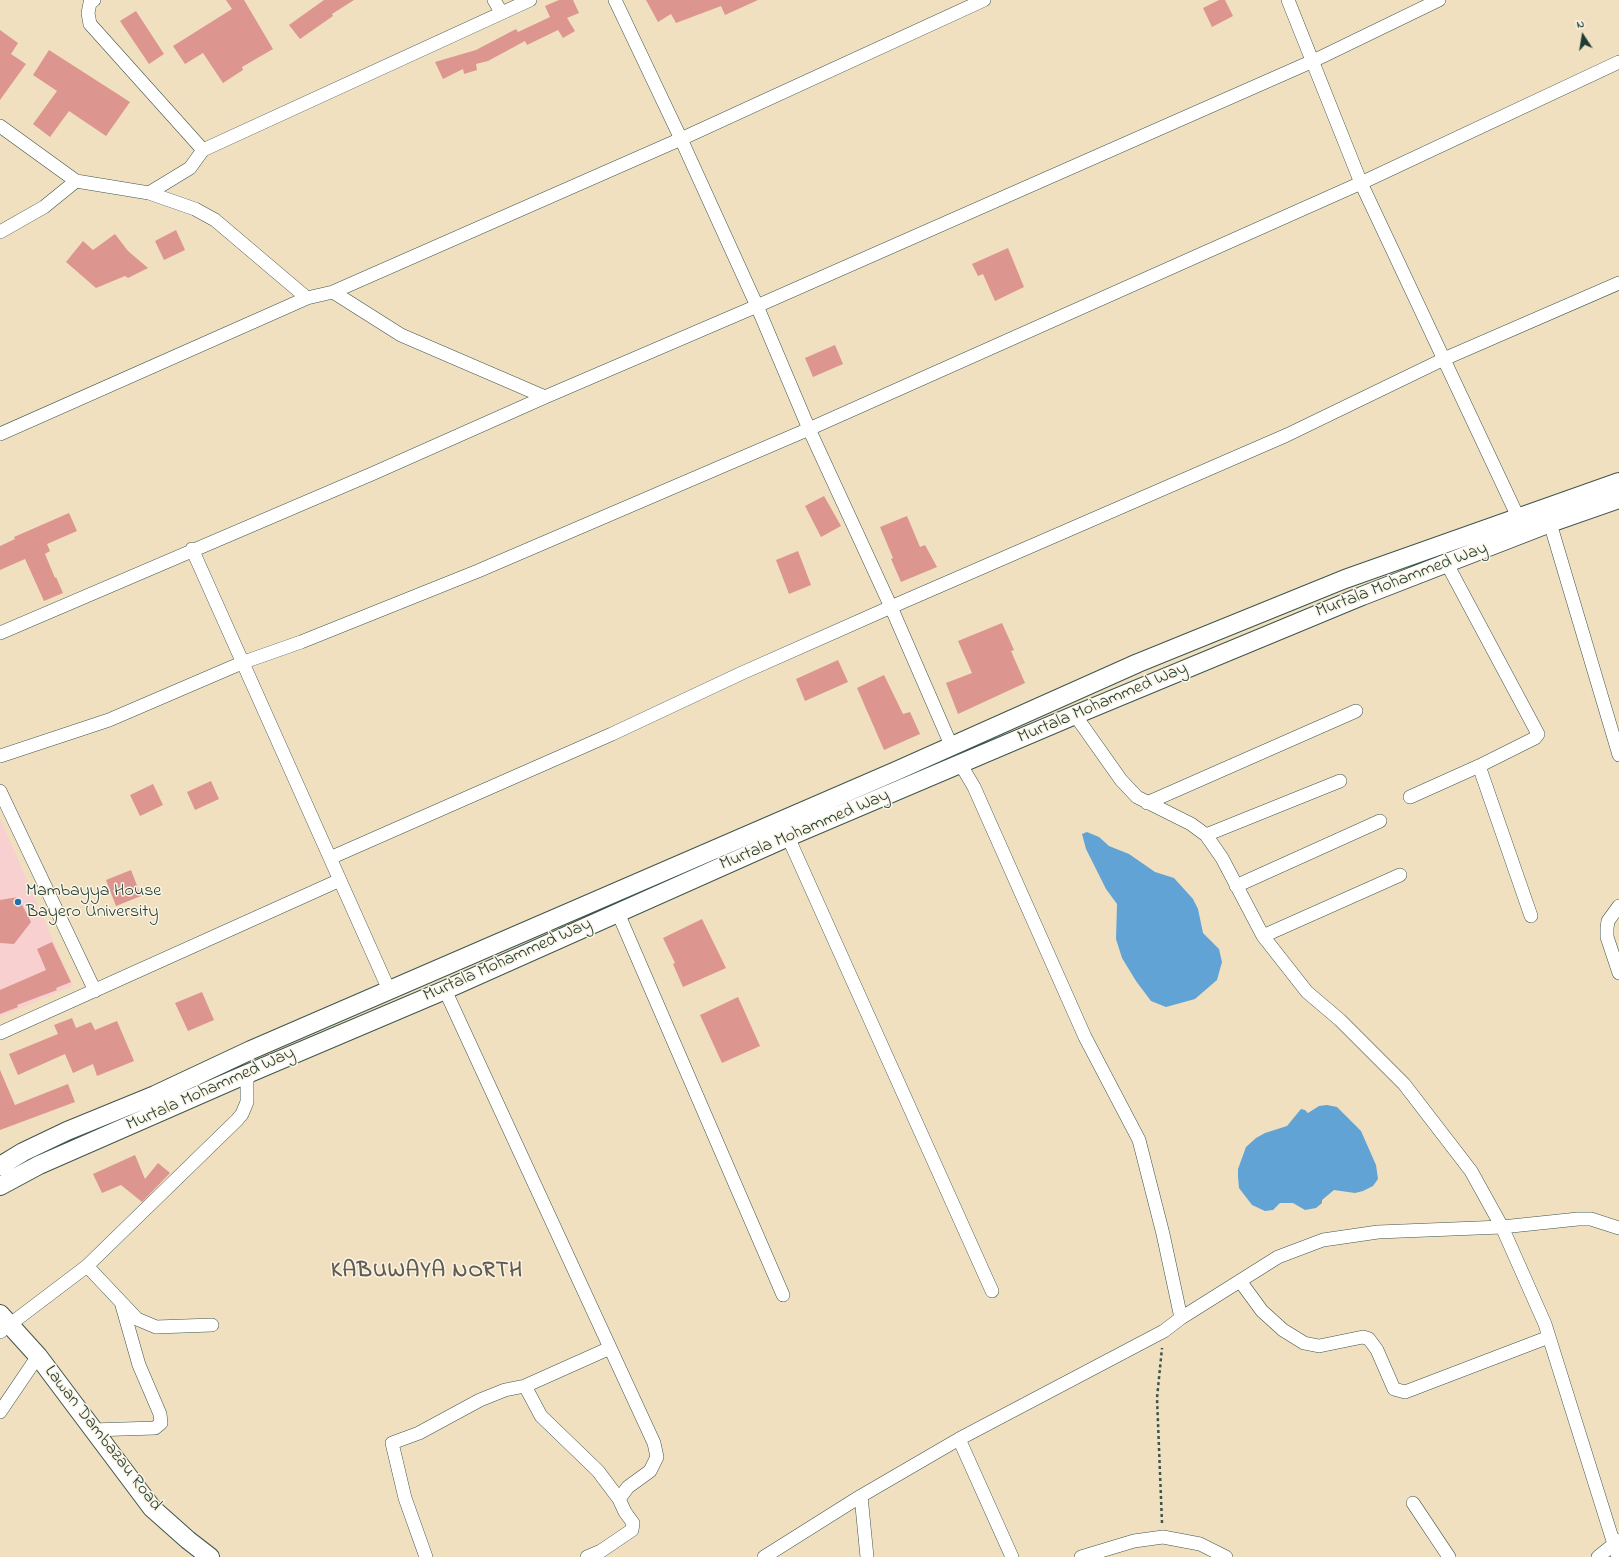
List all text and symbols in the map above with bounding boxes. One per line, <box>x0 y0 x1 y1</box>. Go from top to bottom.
north arrow <box>1563 16 1603 56</box>
text: N <box>1575 16 1586 33</box>
street label: Murtala Mohammed Way <box>1313 538 1491 624</box>
street label: Murtala Mohammed Way <box>1015 658 1191 750</box>
street label: Murtala Mohammed Way <box>717 785 893 877</box>
place label: Mambayya House Bayero University <box>26 881 161 924</box>
marker: Mambayya House Bayero University <box>13 897 23 907</box>
street label: Murtala Mohammed Way <box>420 914 596 1008</box>
street label: Murtala Mohammed Way <box>123 1043 299 1137</box>
district label: KABUWAYA NORTH <box>331 1259 523 1285</box>
street label: Lawan Dambazau Road <box>39 1362 165 1516</box>

